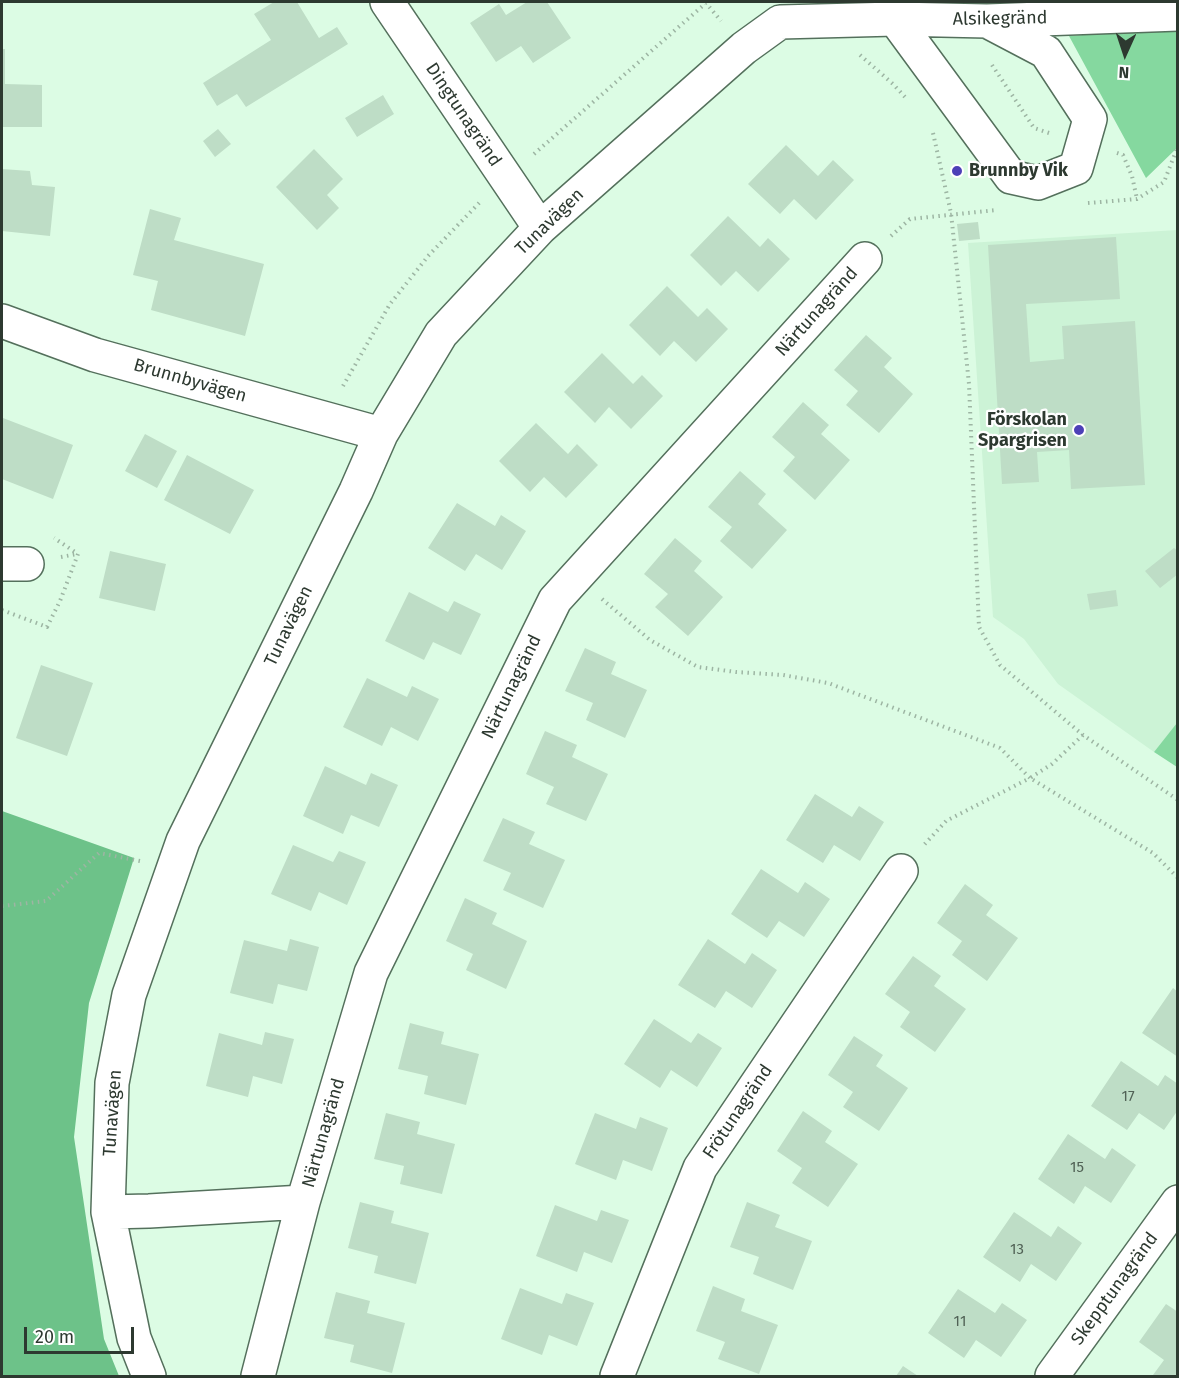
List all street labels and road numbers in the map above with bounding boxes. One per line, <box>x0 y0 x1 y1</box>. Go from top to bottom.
street label: Alsikegränd <box>952 7 1048 31</box>
street label: Dingtunagränd <box>420 59 506 171</box>
street label: Tunavägen <box>511 184 589 260</box>
street label: Närtunagränd <box>771 263 863 361</box>
street label: Brunnbyvägen <box>131 355 249 407</box>
street label: Tunavägen <box>260 582 318 670</box>
street label: Närtunagränd <box>478 632 546 742</box>
street label: Frötunagränd <box>699 1061 777 1163</box>
street label: Tunavägen <box>99 1069 127 1157</box>
street label: Närtunagränd <box>298 1076 350 1190</box>
street label: Skepptunagränd <box>1067 1228 1163 1350</box>

